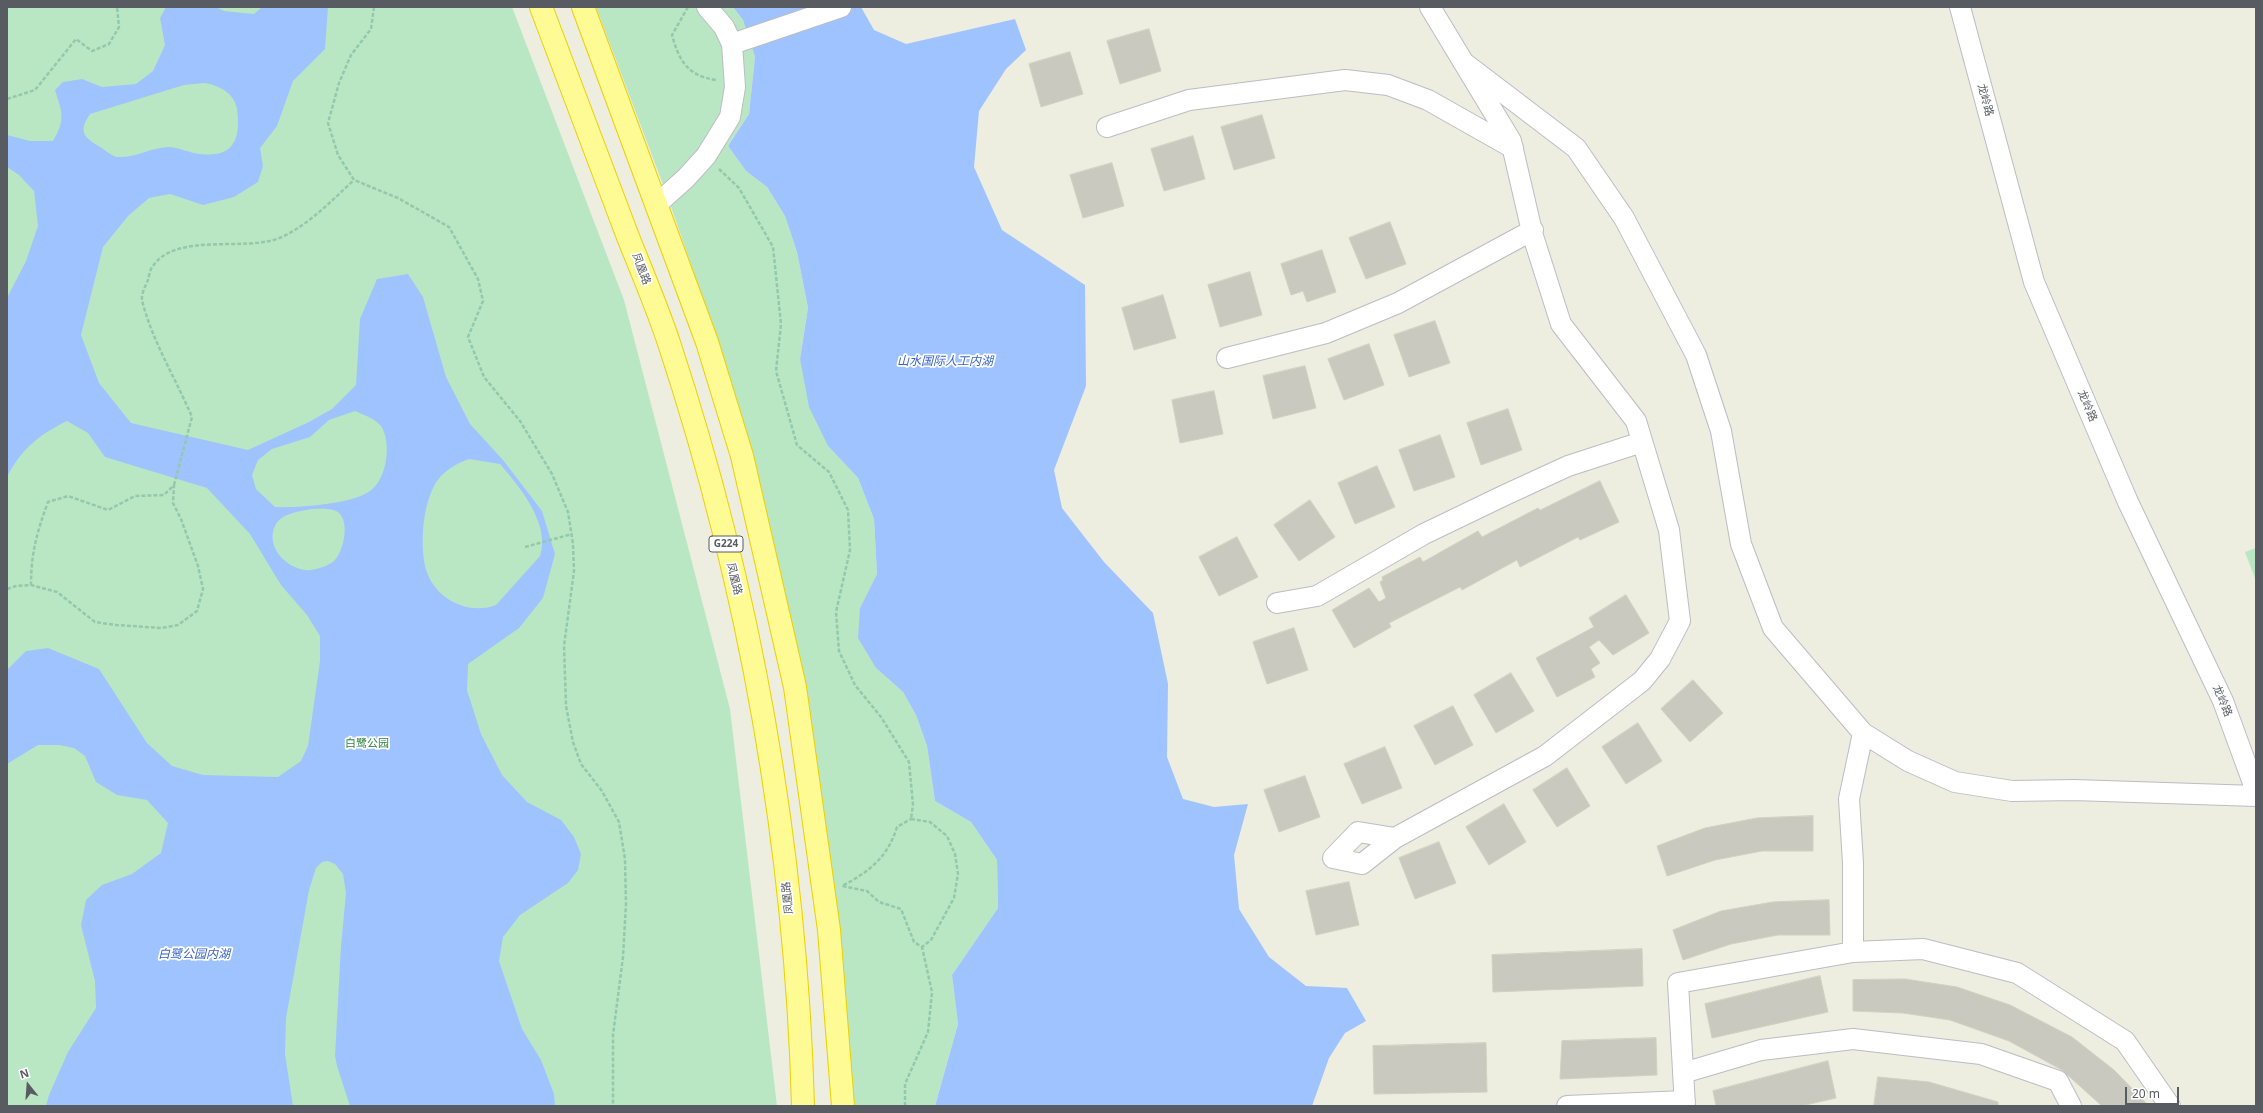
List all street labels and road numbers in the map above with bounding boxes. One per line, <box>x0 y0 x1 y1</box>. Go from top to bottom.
street label: 龙岭路 <box>1974 82 1996 118</box>
street label: 凤凰路 <box>629 251 653 287</box>
street label: 龙岭路 <box>2074 388 2100 424</box>
road number: G224 <box>709 536 743 552</box>
street label: 凤凰路 <box>724 561 744 597</box>
street label: 龙岭路 <box>2209 683 2235 719</box>
street label: 凤凰路 <box>780 881 796 915</box>

